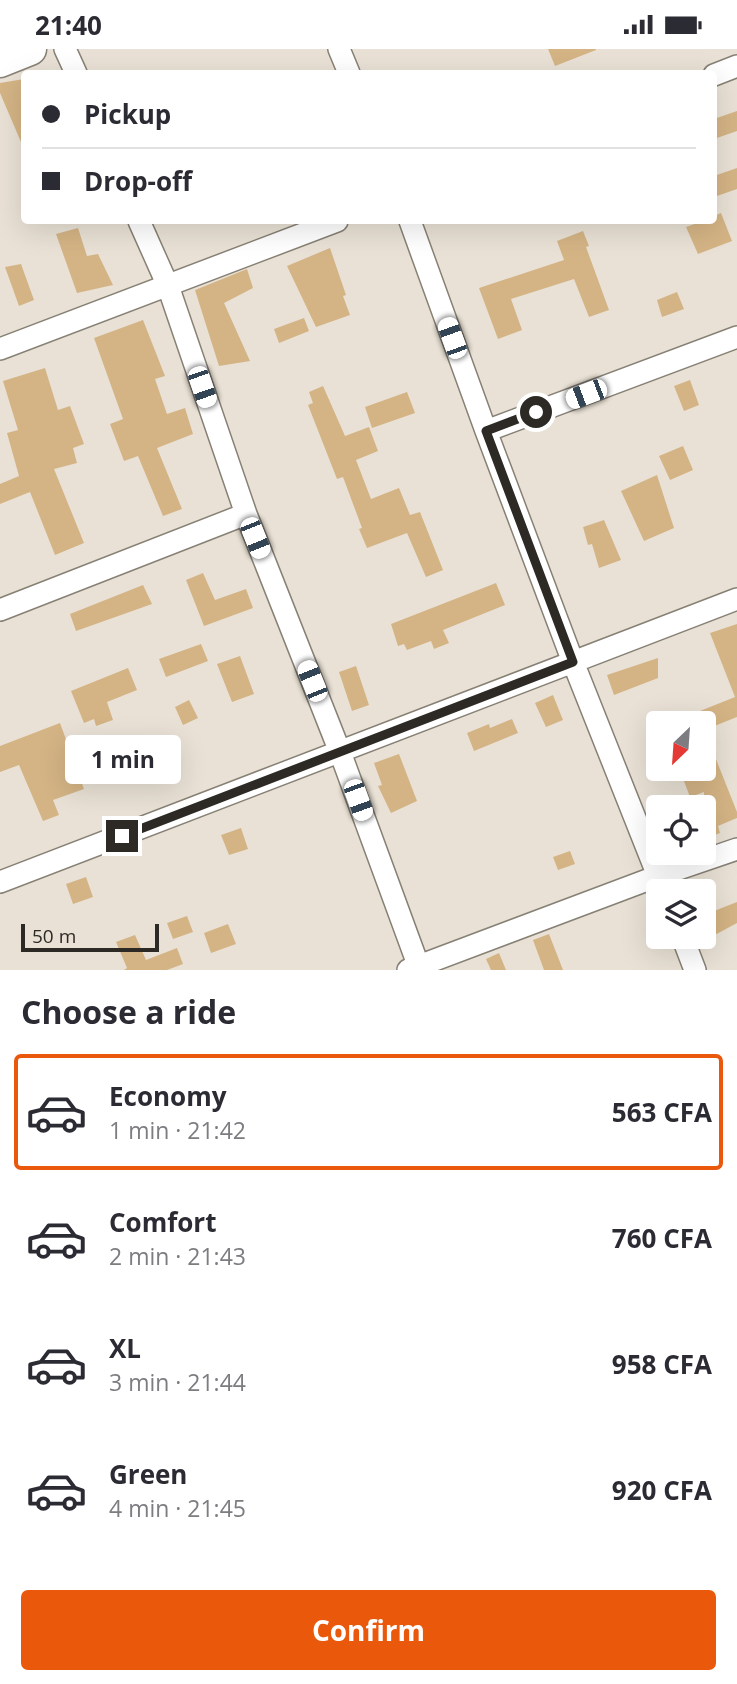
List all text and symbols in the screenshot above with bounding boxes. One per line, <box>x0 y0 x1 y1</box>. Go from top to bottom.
text: 21:40 <box>35 7 102 43</box>
text: Pickup <box>84 96 171 132</box>
text: Drop-off <box>84 163 192 199</box>
car <box>435 315 470 361</box>
car <box>186 364 219 410</box>
car <box>563 377 610 411</box>
route start <box>520 396 552 428</box>
car <box>238 515 273 561</box>
car <box>295 658 330 704</box>
north arrow <box>646 711 716 781</box>
map controls <box>646 711 716 949</box>
callout: 1 min <box>64 735 180 783</box>
text: 1 min <box>91 743 155 775</box>
car <box>341 777 376 823</box>
button: locate <box>646 795 716 865</box>
route end <box>106 820 138 852</box>
button: layers <box>646 879 716 949</box>
scale bar <box>21 921 159 953</box>
text: 50 m <box>32 923 76 949</box>
text: Choose a ride <box>21 990 236 1033</box>
text: Economy <box>109 1078 227 1114</box>
icon: car <box>25 1081 88 1144</box>
text: 563 CFA <box>612 1094 712 1130</box>
text: 1 min · 21:42 <box>109 1114 246 1146</box>
text: Comfort <box>109 1204 216 1240</box>
icon: car <box>25 1207 88 1270</box>
text: 760 CFA <box>612 1220 712 1256</box>
text: 2 min · 21:43 <box>109 1240 246 1272</box>
text: XL <box>109 1330 141 1366</box>
icon: car <box>25 1333 88 1396</box>
text: 958 CFA <box>612 1346 712 1382</box>
text: 3 min · 21:44 <box>109 1366 246 1398</box>
text: Green <box>109 1456 187 1492</box>
icon: car <box>25 1459 88 1522</box>
text: 920 CFA <box>612 1472 712 1508</box>
text: 4 min · 21:45 <box>109 1492 246 1524</box>
button: Confirm <box>21 1590 716 1670</box>

